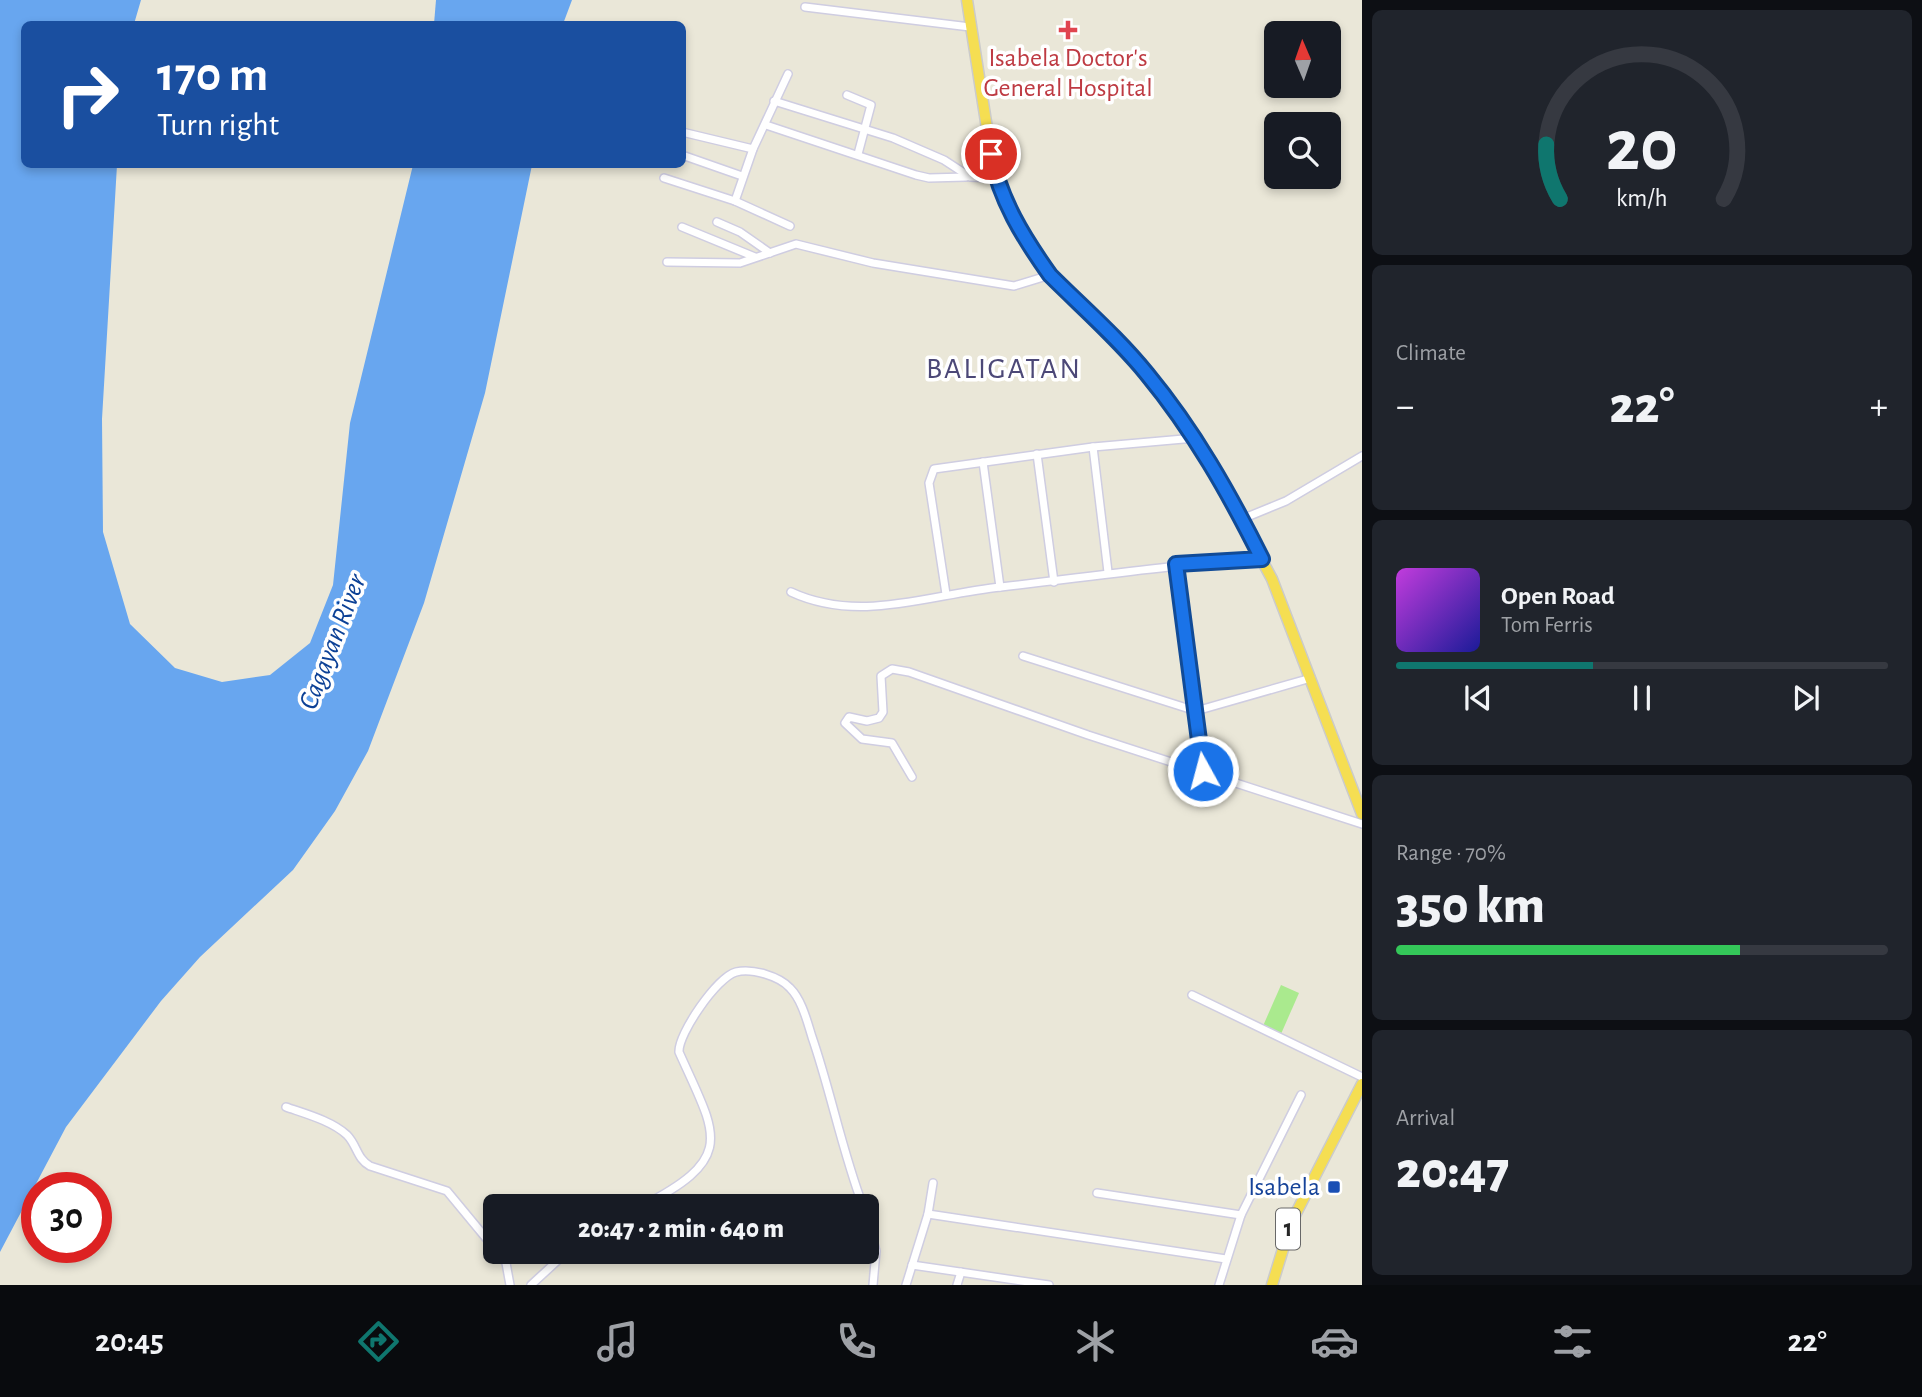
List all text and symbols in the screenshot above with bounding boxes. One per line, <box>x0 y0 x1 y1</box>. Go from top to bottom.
marker: Isabela Doctor's General Hospital <box>1058 20 1078 40</box>
north arrow <box>1264 21 1340 98</box>
map controls <box>1264 21 1341 189</box>
place label: Isabela Doctor's General Hospital <box>983 45 1153 101</box>
icon: right <box>42 49 133 140</box>
text: 170 m <box>157 51 268 100</box>
text: Turn right <box>157 109 279 141</box>
text: 20 <box>1606 111 1678 184</box>
button: search <box>1264 112 1341 189</box>
pin <box>961 124 1021 184</box>
icon: arrive <box>972 135 1010 173</box>
text: km/h <box>1616 185 1668 210</box>
text: Climate <box>1396 342 1466 365</box>
district label: BALIGATAN <box>926 354 1082 384</box>
text: 22° <box>1609 380 1675 432</box>
text: − <box>1396 388 1414 426</box>
text: + <box>1870 388 1888 426</box>
water label: Cagayan River <box>294 570 372 713</box>
text: Open Road <box>1501 583 1615 609</box>
text: Tom Ferris <box>1501 614 1593 637</box>
icon: previous <box>1459 679 1497 717</box>
icon: pause <box>1623 679 1661 717</box>
icon: next <box>1787 679 1825 717</box>
position arrow <box>1166 734 1240 808</box>
text: Range · 70% <box>1396 842 1506 865</box>
text: 350 km <box>1396 880 1545 932</box>
text: Arrival <box>1396 1107 1455 1130</box>
text: 20:47 <box>1396 1145 1509 1197</box>
speed limit sign: 30 <box>21 1172 112 1263</box>
place label: Isabela <box>1248 1174 1320 1200</box>
marker: Isabela <box>1326 1179 1342 1195</box>
road number: 1 <box>1276 1209 1300 1250</box>
text: 20:47 · 2 min · 640 m <box>578 1216 784 1242</box>
icon: directions <box>354 1317 403 1366</box>
icon: music <box>593 1317 642 1366</box>
icon: phone <box>832 1317 881 1366</box>
icon: climate <box>1071 1317 1120 1366</box>
icon: car <box>1310 1317 1359 1366</box>
icon: filters <box>1548 1317 1597 1366</box>
text: 20:45 <box>95 1325 164 1357</box>
text: 22° <box>1787 1325 1827 1357</box>

